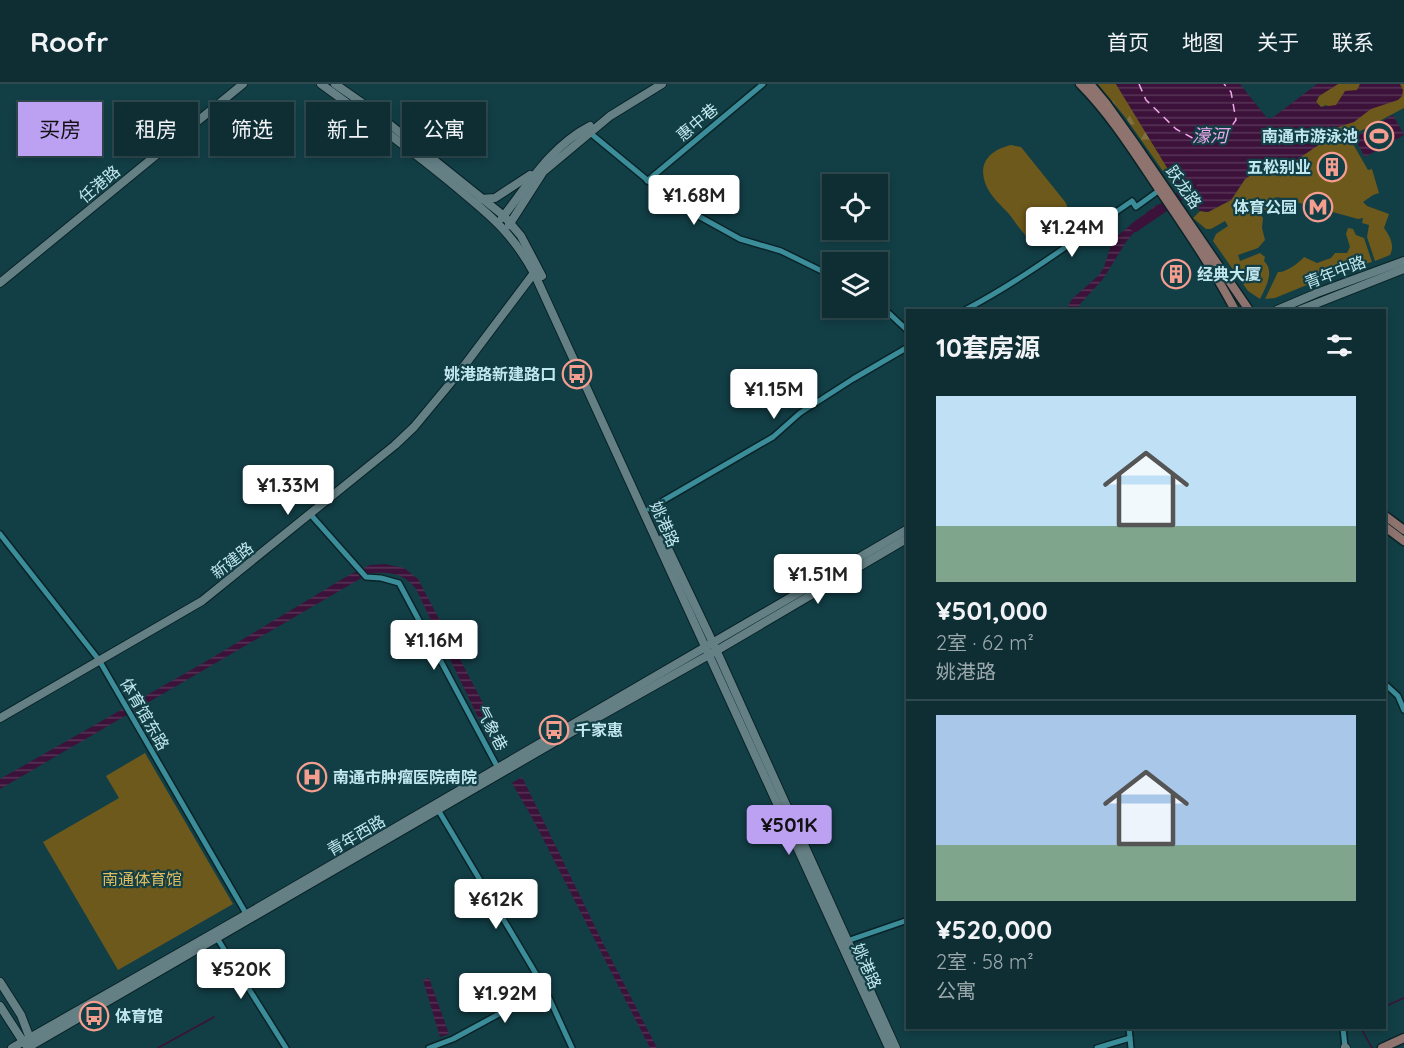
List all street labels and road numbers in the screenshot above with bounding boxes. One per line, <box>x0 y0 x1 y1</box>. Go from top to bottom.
street label: 惠中巷 <box>672 99 722 145</box>
street label: 任港路 <box>74 161 124 207</box>
street label: 跃龙路 <box>1162 162 1206 212</box>
street label: 青年中路 <box>1302 251 1368 293</box>
street label: 姚港路 <box>646 498 684 550</box>
street label: 新建路 <box>207 537 257 583</box>
street label: 体育馆东路 <box>116 674 174 754</box>
street label: 气象巷 <box>472 702 512 754</box>
street label: 青年西路 <box>323 810 389 860</box>
street label: 姚港路 <box>848 940 886 992</box>

